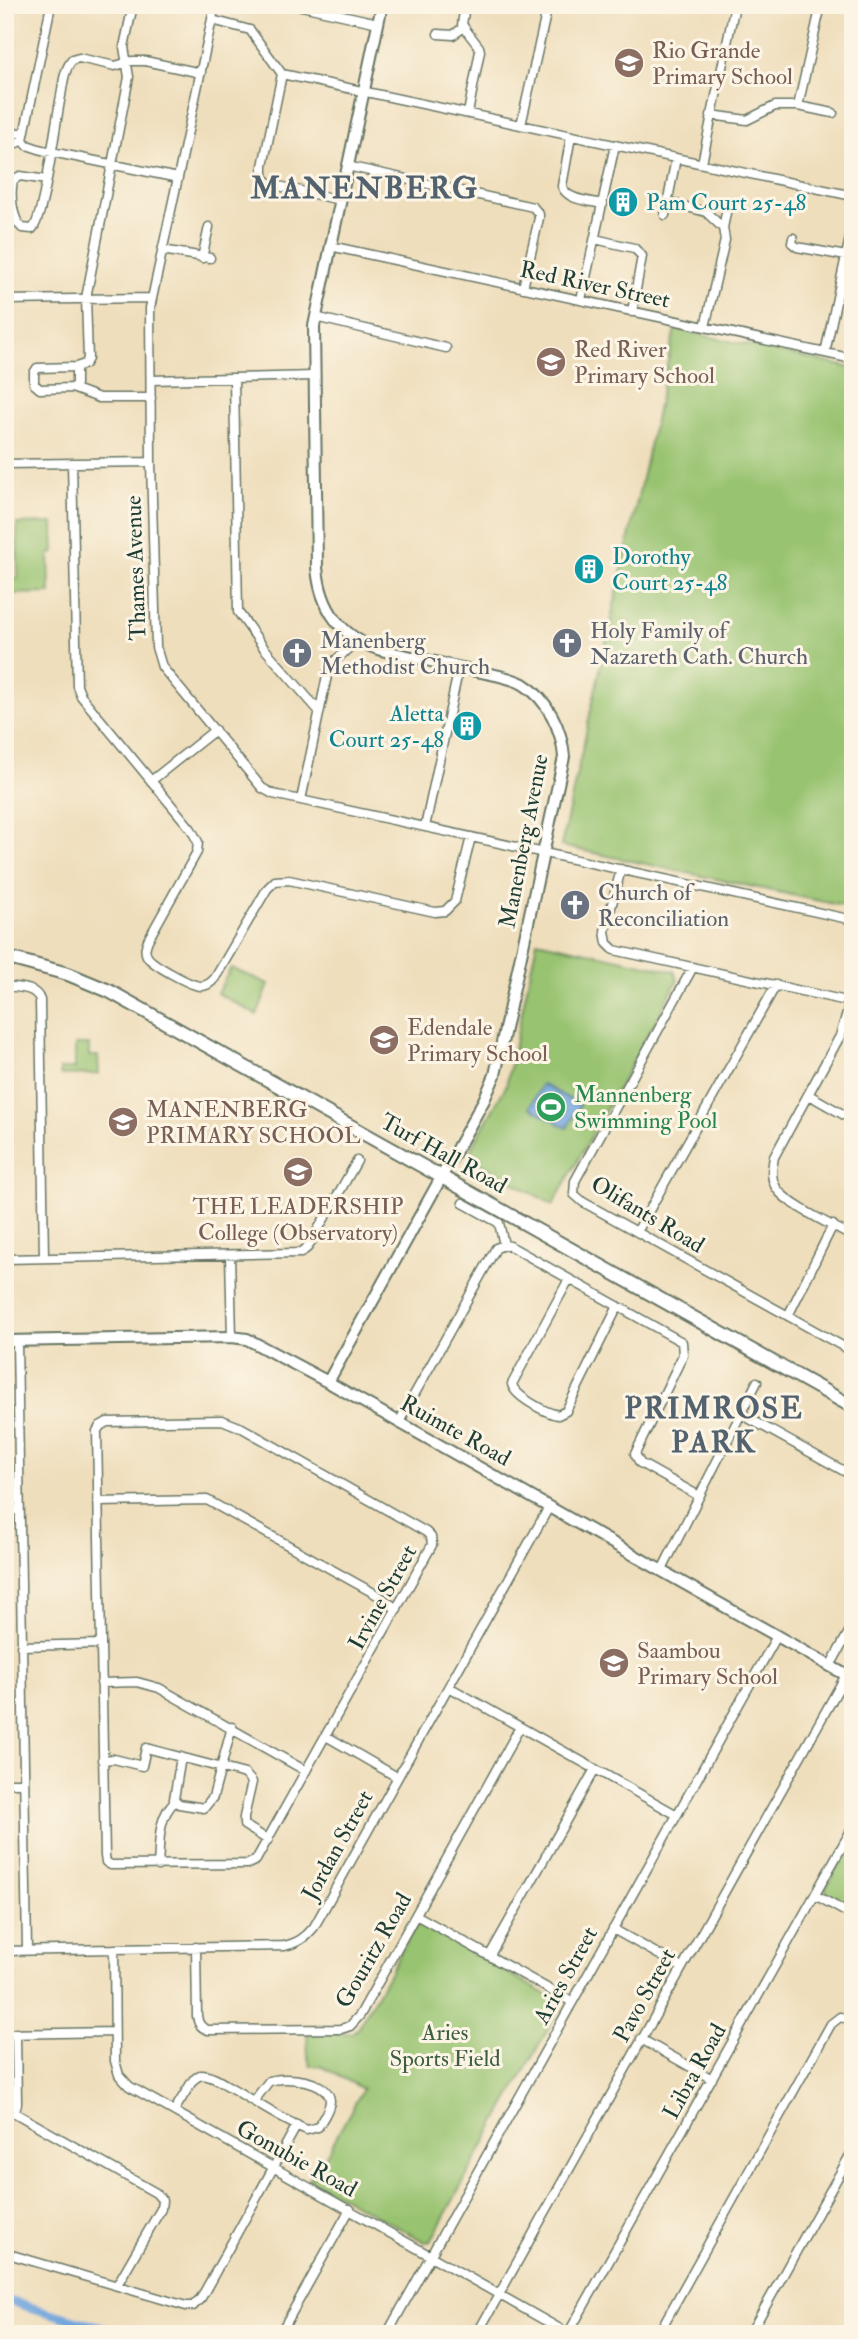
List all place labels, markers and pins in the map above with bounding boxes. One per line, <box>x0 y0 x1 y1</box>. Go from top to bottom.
place label: Rio Grande Primary School <box>652 36 793 91</box>
school or university icon: Rio Grande Primary School <box>612 46 646 80</box>
building icon: Pam Court 25-48 <box>606 185 640 219</box>
place label: Pam Court 25-48 <box>646 188 807 217</box>
place label: Red River Primary School <box>574 335 715 390</box>
school or university icon: Red River Primary School <box>534 345 568 379</box>
place label: Dorothy Court 25-48 <box>612 542 728 597</box>
building icon: Dorothy Court 25-48 <box>572 552 606 586</box>
place label: Holy Family of Nazareth Cath. Church <box>590 616 808 671</box>
place label: Manenberg Methodist Church <box>320 626 490 681</box>
church icon: Holy Family of Nazareth Cath. Church <box>550 626 584 660</box>
church icon: Manenberg Methodist Church <box>280 636 314 670</box>
place label: Aletta Court 25-48 <box>329 699 445 754</box>
building icon: Aletta Court 25-48 <box>450 709 484 743</box>
place label: Church of Reconciliation <box>598 878 729 933</box>
church icon: Church of Reconciliation <box>558 888 592 922</box>
place label: Edendale Primary School <box>407 1013 548 1068</box>
school or university icon: Edendale Primary School <box>367 1023 401 1057</box>
place label: Mannenberg Swimming Pool <box>574 1080 718 1135</box>
sports icon: Mannenberg Swimming Pool <box>534 1090 568 1124</box>
place label: MANENBERG PRIMARY SCHOOL <box>146 1095 361 1150</box>
school or university icon: MANENBERG PRIMARY SCHOOL <box>106 1105 140 1139</box>
school or university icon: THE LEADERSHIP College (Observatory) <box>281 1155 315 1189</box>
place label: THE LEADERSHIP College (Observatory) <box>192 1192 404 1247</box>
place label: Saambou Primary School <box>637 1636 778 1691</box>
school or university icon: Saambou Primary School <box>597 1646 631 1680</box>

